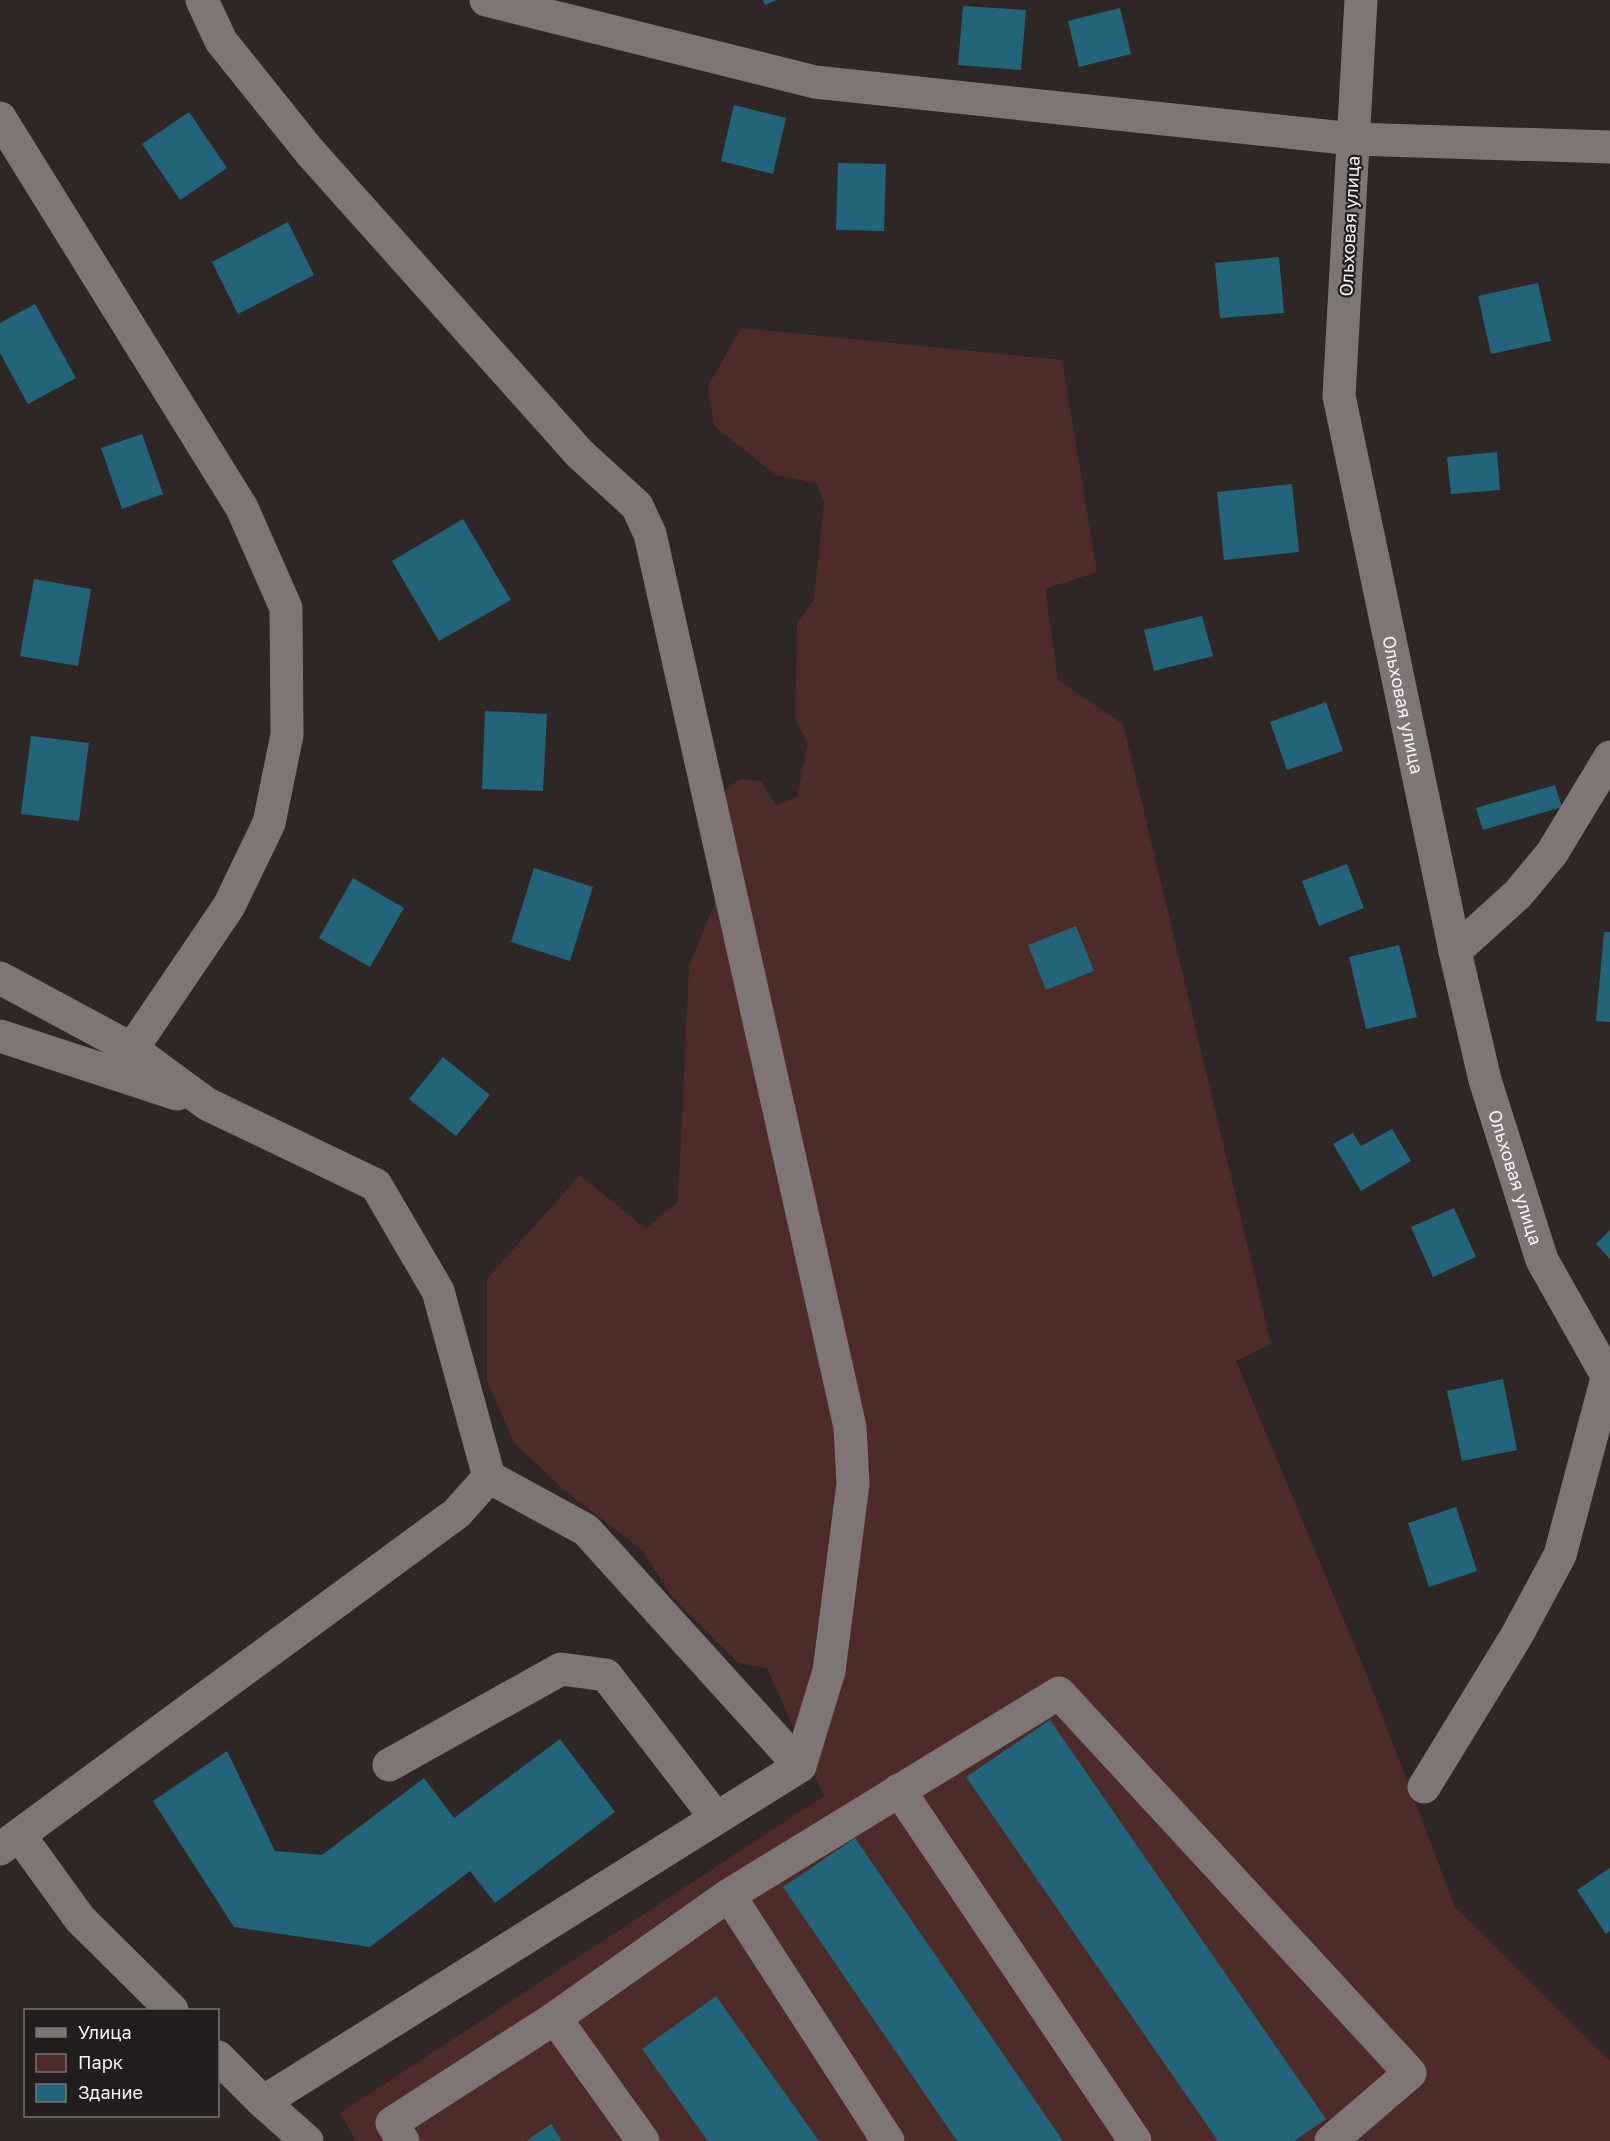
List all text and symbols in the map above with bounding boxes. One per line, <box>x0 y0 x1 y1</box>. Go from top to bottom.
street label: Ольховая улица <box>1334 155 1364 297</box>
street label: Ольховая улица <box>1378 634 1429 776</box>
street label: Ольховая улица <box>1484 1107 1548 1248</box>
legend <box>24 2009 219 2117</box>
text: Улица <box>78 2021 132 2043</box>
text: Парк <box>78 2051 123 2073</box>
text: Здание <box>78 2081 143 2103</box>

